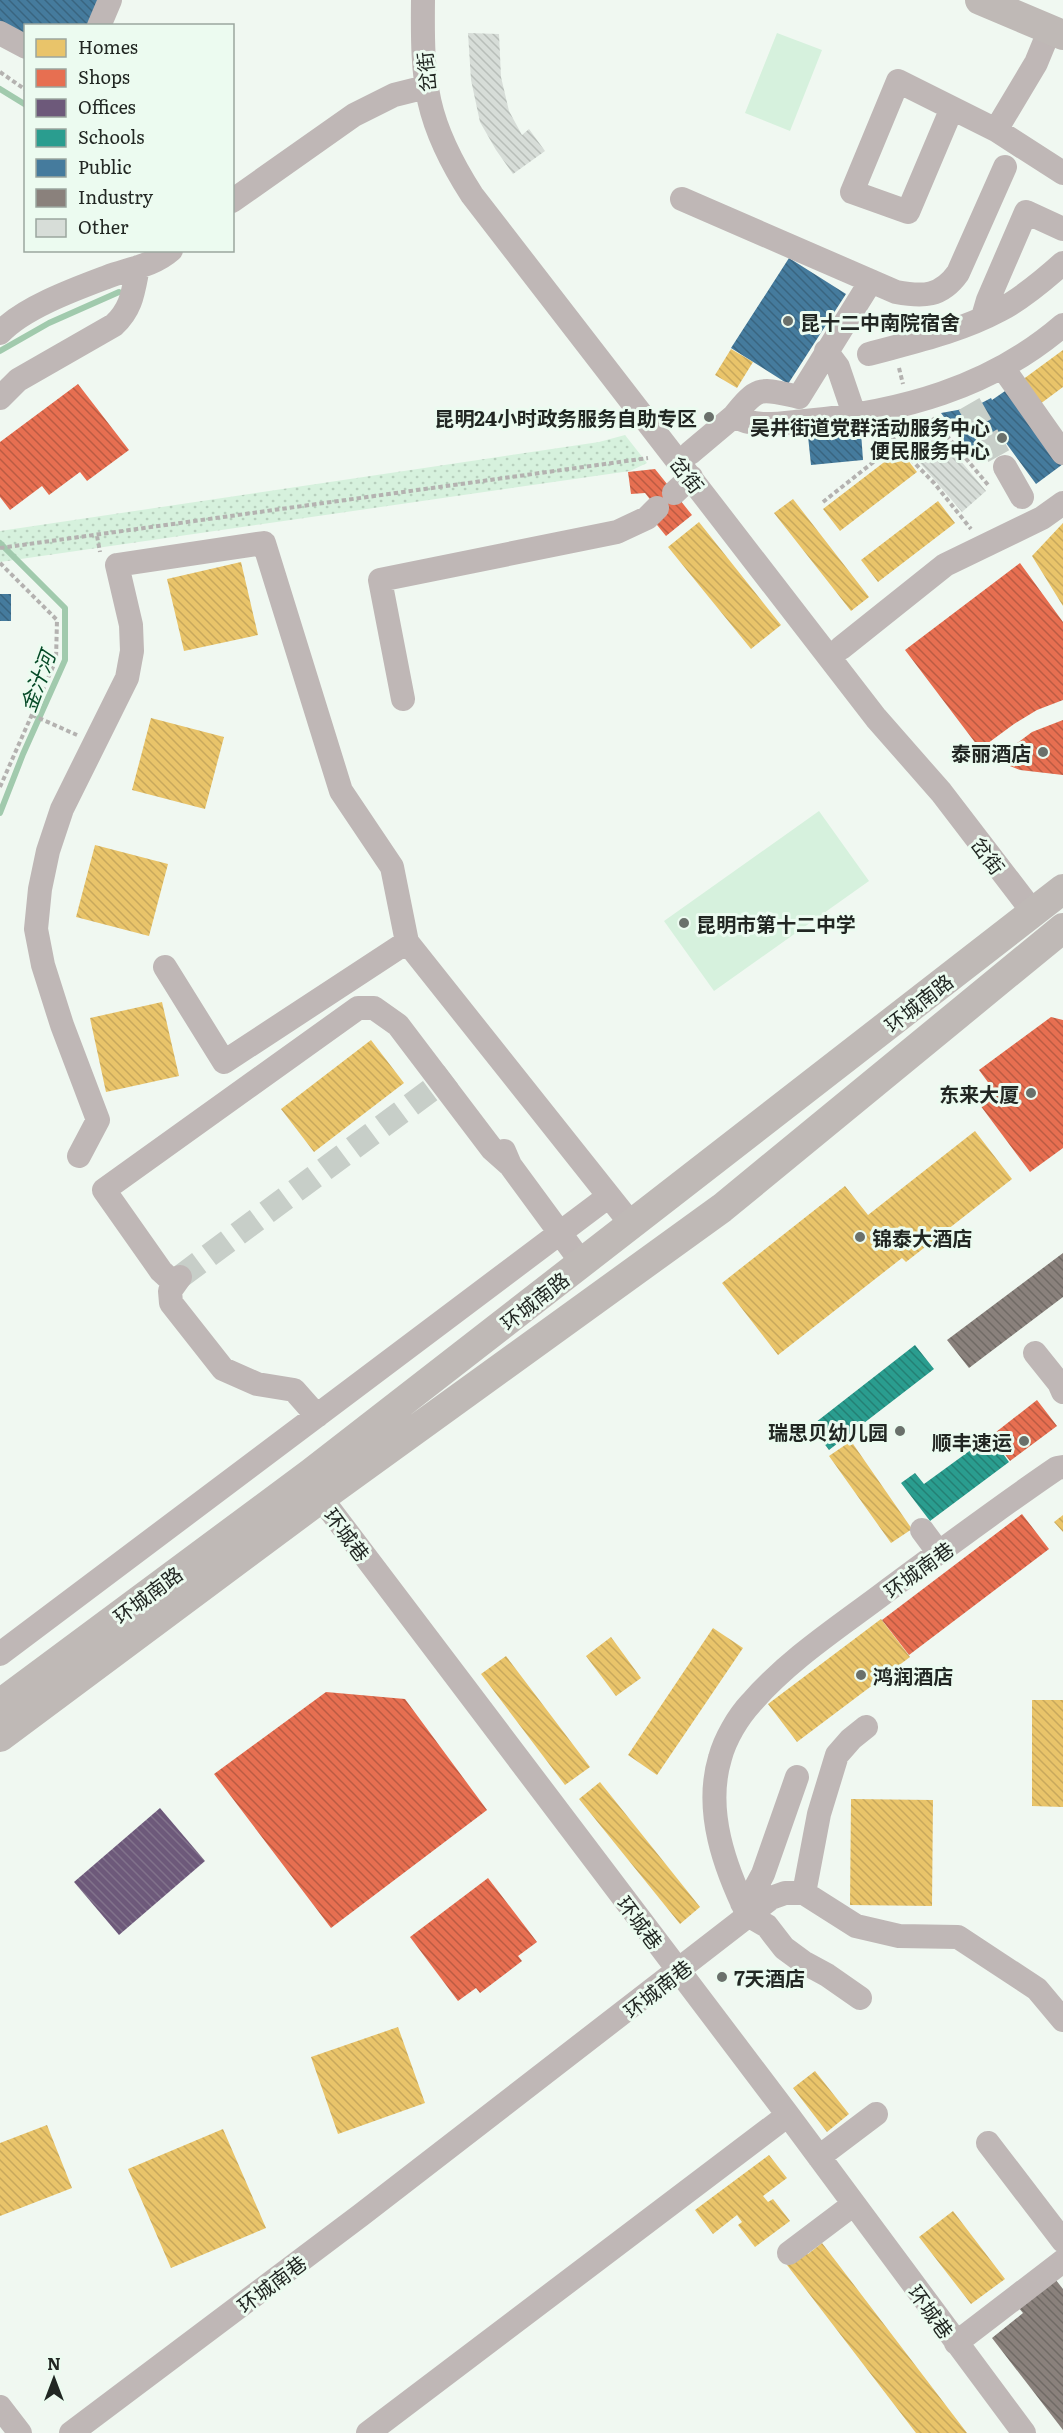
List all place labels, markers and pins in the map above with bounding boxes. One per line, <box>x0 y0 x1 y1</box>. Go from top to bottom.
place label: 昆十二中南院宿舍 <box>800 306 960 336</box>
marker: 昆十二中南院宿舍 <box>781 314 795 328</box>
place label: 昆明24小时政务服务自助专区 <box>434 402 697 432</box>
marker: 昆明24小时政务服务自助专区 <box>702 410 716 424</box>
place label: 吴井街道党群活动服务中心 便民服务中心 <box>750 411 990 464</box>
marker: 吴井街道党群活动服务中心 便民服务中心 <box>995 431 1009 445</box>
place label: 泰丽酒店 <box>951 737 1031 767</box>
marker: 泰丽酒店 <box>1036 745 1050 759</box>
place label: 昆明市第十二中学 <box>696 908 856 938</box>
marker: 昆明市第十二中学 <box>677 916 691 930</box>
place label: 东来大厦 <box>939 1078 1019 1108</box>
marker: 东来大厦 <box>1024 1086 1038 1100</box>
place label: 锦泰大酒店 <box>872 1222 972 1252</box>
marker: 锦泰大酒店 <box>853 1230 867 1244</box>
place label: 瑞思贝幼儿园 <box>768 1416 888 1446</box>
marker: 瑞思贝幼儿园 <box>893 1424 907 1438</box>
place label: 顺丰速运 <box>932 1426 1012 1456</box>
marker: 顺丰速运 <box>1017 1434 1031 1448</box>
place label: 鸿润酒店 <box>873 1660 953 1690</box>
marker: 鸿润酒店 <box>854 1668 868 1682</box>
place label: 7天酒店 <box>734 1962 805 1992</box>
marker: 7天酒店 <box>715 1970 729 1984</box>

